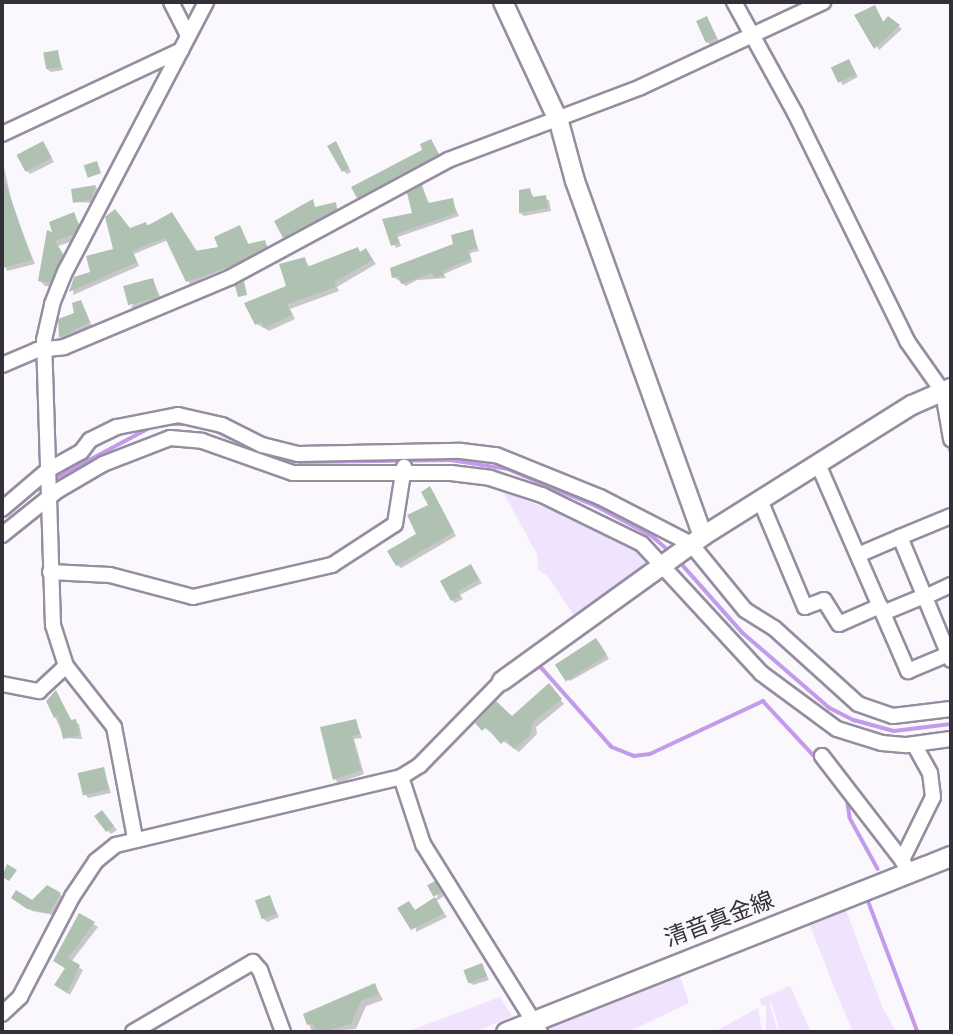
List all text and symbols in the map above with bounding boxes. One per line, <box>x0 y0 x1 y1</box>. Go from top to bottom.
street label: 清音真金線 <box>660 886 778 952</box>

